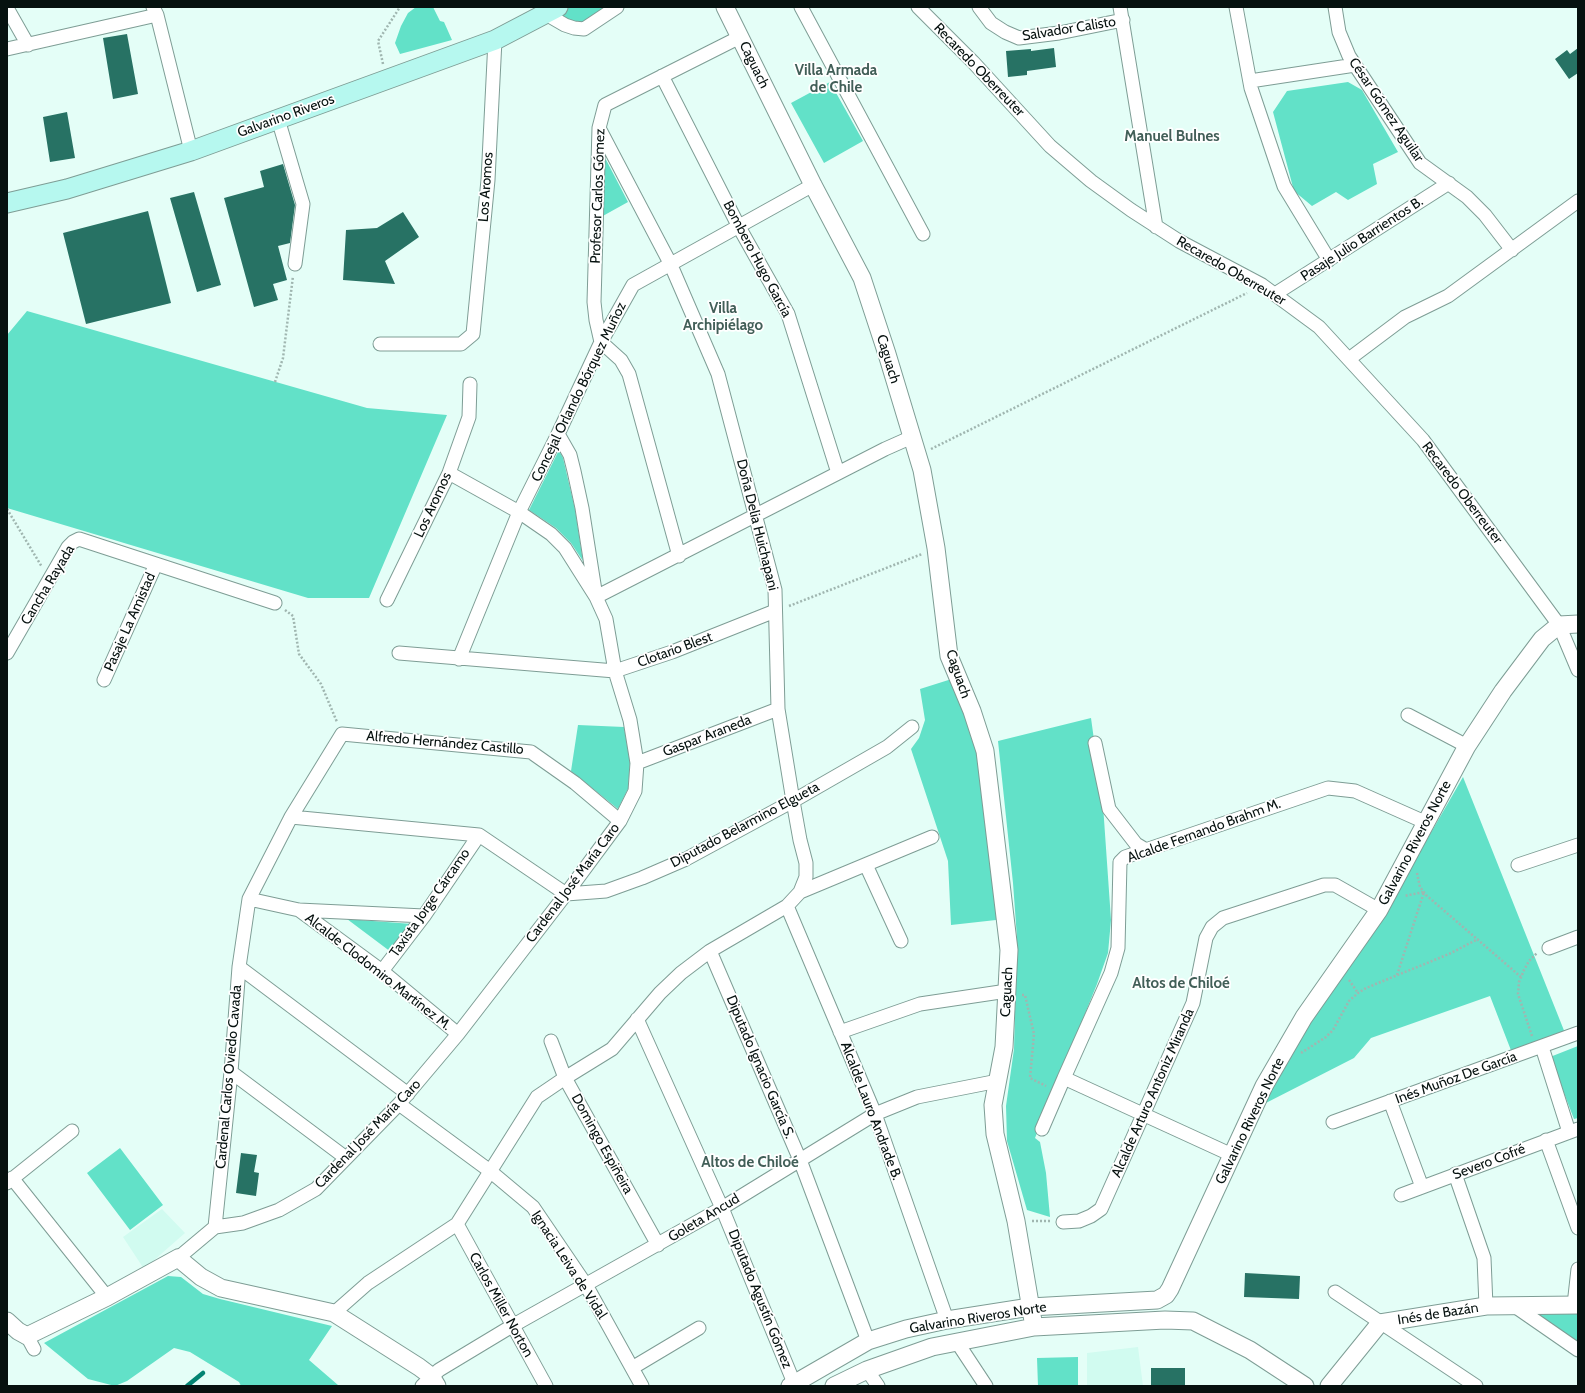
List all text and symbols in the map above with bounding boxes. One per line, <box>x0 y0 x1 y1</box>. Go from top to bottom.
street label: Salvador Calisto <box>1021 13 1117 45</box>
street label: Recaredo Oberreuter <box>930 20 1028 120</box>
street label: Caguach <box>735 39 773 91</box>
street label: César Gómez Aguilar <box>1345 55 1427 165</box>
district label: Villa Armada de Chile <box>795 62 877 97</box>
street label: Galvarino Riveros <box>235 91 337 141</box>
street label: Profesor Carlos Gómez <box>587 128 609 264</box>
district label: Manuel Bulnes <box>1124 128 1220 146</box>
street label: Los Aromos <box>475 152 497 222</box>
street label: Pasaje Julio Barrientos B. <box>1298 193 1426 285</box>
street label: Bombero Hugo García <box>719 198 795 320</box>
street label: Recaredo Oberreuter <box>1173 233 1289 309</box>
street label: Concejal Orlando Bórquez Muñoz <box>528 299 630 485</box>
district label: Villa Archipiélago <box>683 300 763 335</box>
street label: Caguach <box>873 332 903 386</box>
street label: Recaredo Oberreuter <box>1418 439 1506 547</box>
street label: Doña Delia Huichapani <box>733 458 781 592</box>
street label: Los Aromos <box>411 470 455 540</box>
street label: Cancha Rayada <box>18 542 78 628</box>
street label: Pasaje La Amistad <box>101 570 159 674</box>
street label: Clotario Blest <box>635 629 715 671</box>
street label: Caguach <box>942 647 974 701</box>
street label: Gaspar Araneda <box>660 711 754 761</box>
street label: Alfredo Hernández Castillo <box>366 728 524 758</box>
street label: Galvarino Riveros Norte <box>1375 778 1455 908</box>
street label: Diputado Belarmino Elgueta <box>668 779 822 871</box>
street label: Alcalde Fernando Brahm M. <box>1125 795 1283 867</box>
street label: Cardenal José María Caro <box>523 820 623 946</box>
street label: Taxista Jorge Cárcamo <box>386 845 474 961</box>
street label: Alcalde Clodomiro Martínez M. <box>302 910 454 1034</box>
street label: Caguach <box>997 966 1017 1018</box>
district label: Altos de Chiloé <box>1132 975 1230 993</box>
street label: Cardenal Carlos Oviedo Cavada <box>213 984 245 1170</box>
street label: Diputado Ignacio García S. <box>722 993 798 1141</box>
street label: Alcalde Arturo Antoniz Miranda <box>1108 1006 1198 1180</box>
street label: Alcalde Lauro Andrade B. <box>837 1039 905 1183</box>
street label: Inés Muñoz De García <box>1393 1048 1519 1108</box>
street label: Galvarino Riveros Norte <box>1212 1055 1288 1187</box>
street label: Cardenal José María Caro <box>312 1076 424 1192</box>
street label: Domingo Espiñeira <box>568 1091 636 1197</box>
street label: Severo Cofré <box>1450 1140 1528 1184</box>
district label: Altos de Chiloé <box>701 1154 799 1172</box>
street label: Goleta Ancud <box>665 1190 743 1246</box>
street label: Ignacia Leiva de Vidal <box>528 1208 610 1322</box>
street label: Diputado Agustín Gómez <box>724 1227 796 1371</box>
street label: Carlos Miller Norton <box>465 1250 537 1360</box>
street label: Galvarino Riveros Norte <box>908 1299 1048 1337</box>
street label: Inés de Bazán <box>1396 1299 1480 1329</box>

